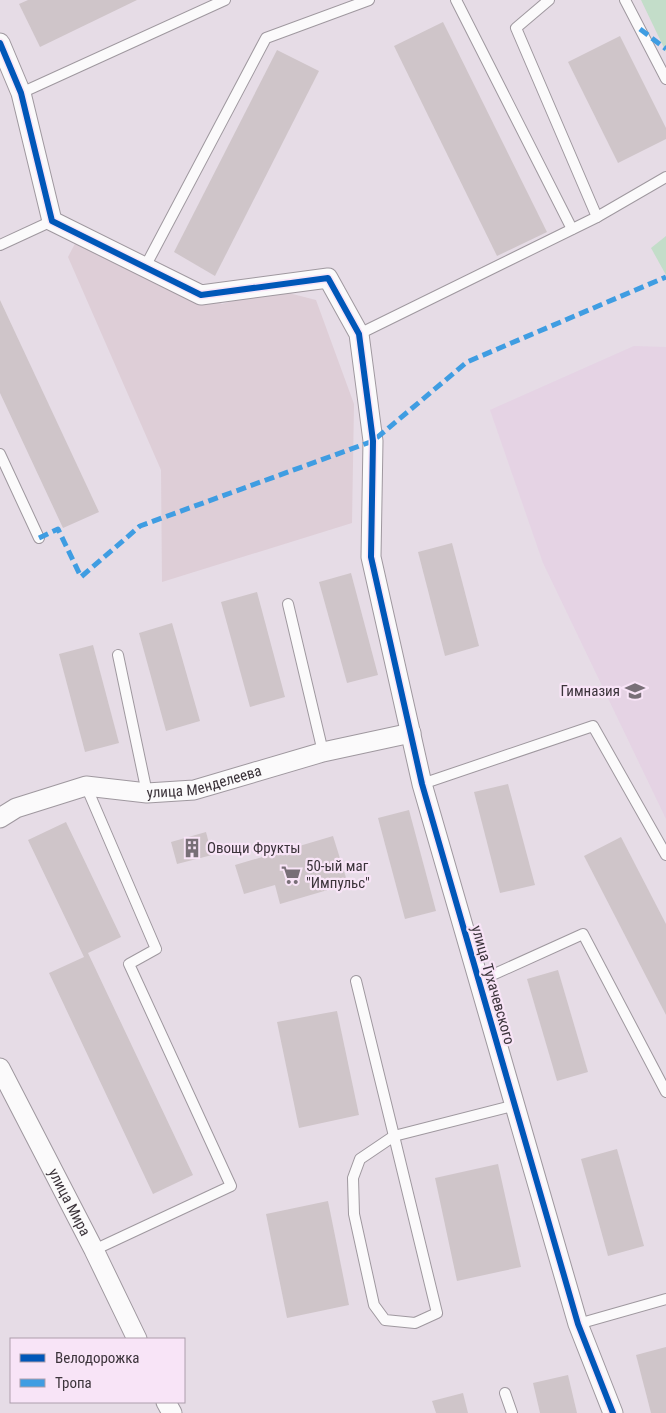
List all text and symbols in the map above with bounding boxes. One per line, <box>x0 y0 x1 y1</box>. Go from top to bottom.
school or university icon: Гимназия <box>624 680 646 702</box>
place label: Гимназия <box>560 682 620 700</box>
street label: улица Менделеева <box>146 762 264 802</box>
building icon: Овощи Фрукты <box>181 837 203 859</box>
place label: Овощи Фрукты <box>207 839 301 857</box>
place label: 50-ый маг "Импульс" <box>306 857 370 892</box>
supermarket icon: 50-ый маг "Импульс" <box>280 864 302 886</box>
street label: улица Тухачевского <box>467 923 519 1047</box>
street label: улица Мира <box>44 1165 94 1239</box>
legend <box>10 1338 185 1403</box>
text: Велодорожка <box>55 1349 140 1367</box>
text: Тропа <box>55 1374 92 1392</box>

